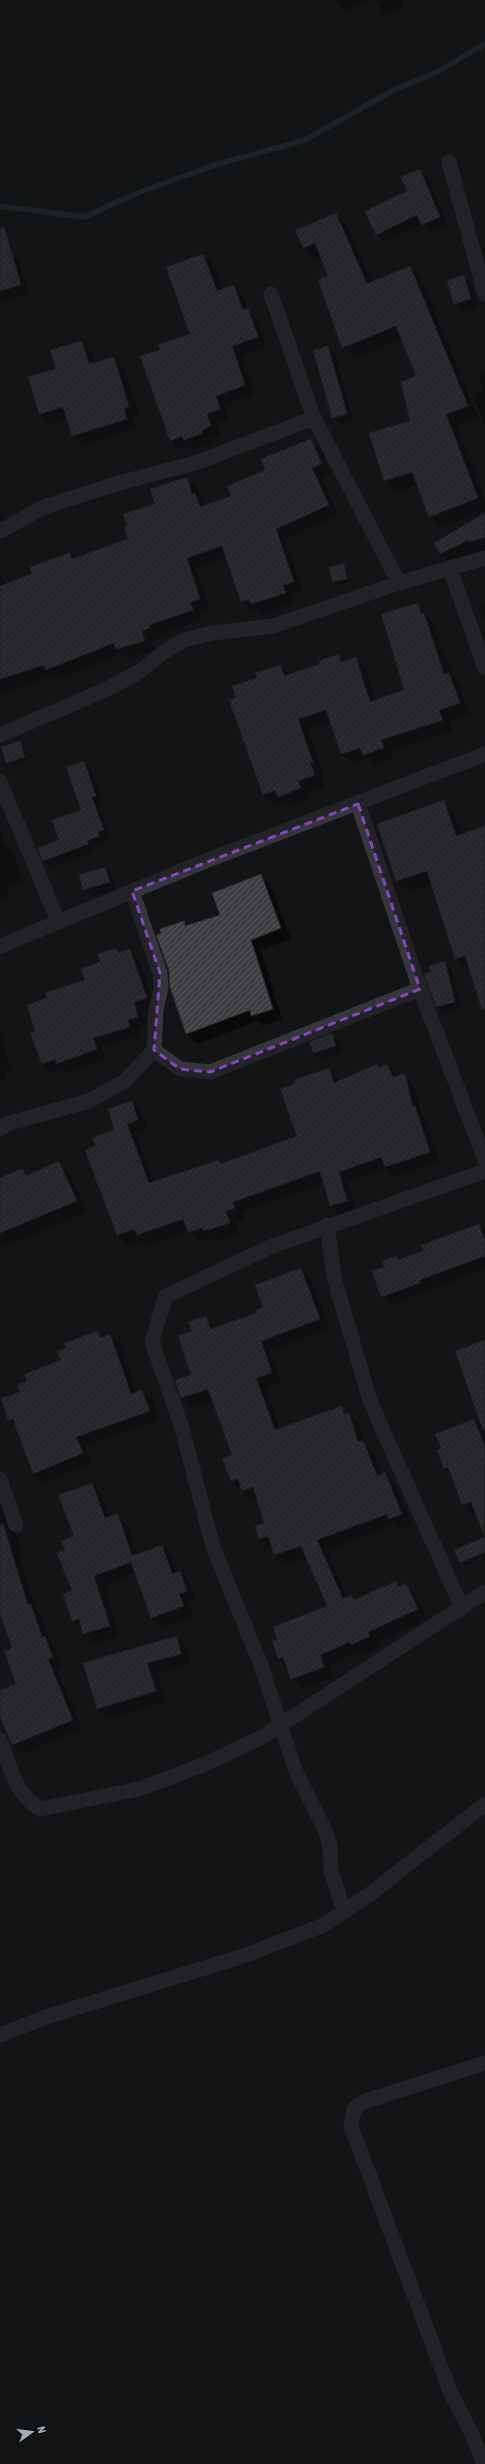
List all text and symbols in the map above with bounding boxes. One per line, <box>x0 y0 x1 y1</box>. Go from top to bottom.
north arrow <box>12 2412 52 2452</box>
text: N <box>35 2425 48 2434</box>

